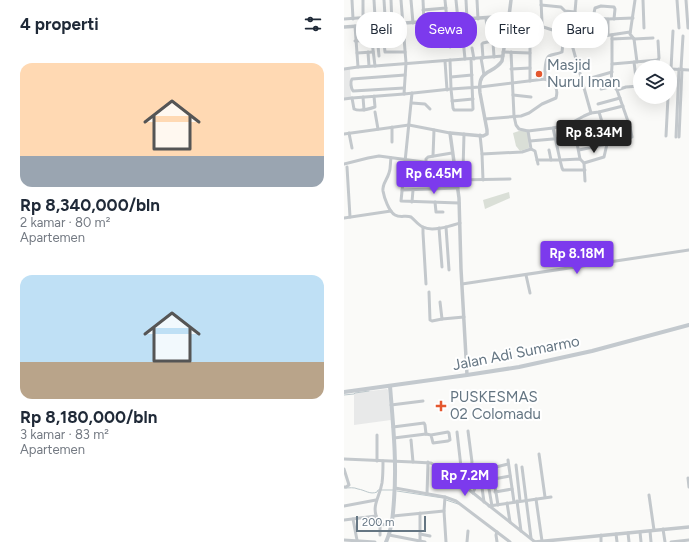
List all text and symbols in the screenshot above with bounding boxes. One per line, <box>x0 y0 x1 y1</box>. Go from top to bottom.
chip: Beli <box>356 12 407 48</box>
chip: Sewa <box>415 12 477 48</box>
chip: Filter <box>485 12 544 48</box>
chip: Baru <box>552 12 608 48</box>
icon: filters <box>302 13 324 35</box>
text: 4 properti <box>20 14 99 34</box>
place label: Masjid Nurul Iman <box>547 56 620 91</box>
map controls <box>633 60 677 104</box>
button: layers <box>633 60 677 104</box>
marker: Masjid Nurul Iman <box>534 69 544 79</box>
icon: home <box>136 89 208 161</box>
pin: Rp 8.34M <box>553 120 635 154</box>
text: Rp 8.34M <box>565 125 623 140</box>
pin: Rp 6.45M <box>393 161 475 195</box>
text: Rp 6.45M <box>406 166 462 181</box>
text: Rp 8,340,000/bln <box>20 195 160 215</box>
text: 2 kamar · 80 m² <box>20 215 110 230</box>
text: Apartemen <box>20 230 85 245</box>
pin: Rp 8.18M <box>536 241 618 275</box>
text: Rp 8.18M <box>549 246 605 261</box>
icon: home <box>136 301 208 373</box>
street label: Jalan Adi Sumarmo <box>451 332 581 374</box>
place label: PUSKESMAS 02 Colomadu <box>450 388 541 423</box>
marker: PUSKESMAS 02 Colomadu <box>435 400 447 412</box>
text: Rp 8,180,000/bln <box>20 407 157 427</box>
text: 3 kamar · 83 m² <box>20 427 109 442</box>
text: Apartemen <box>20 442 85 457</box>
pin: Rp 7.2M <box>428 463 502 497</box>
text: Rp 7.2M <box>441 468 489 483</box>
scale bar <box>356 514 426 533</box>
text: 200 m <box>362 516 394 529</box>

